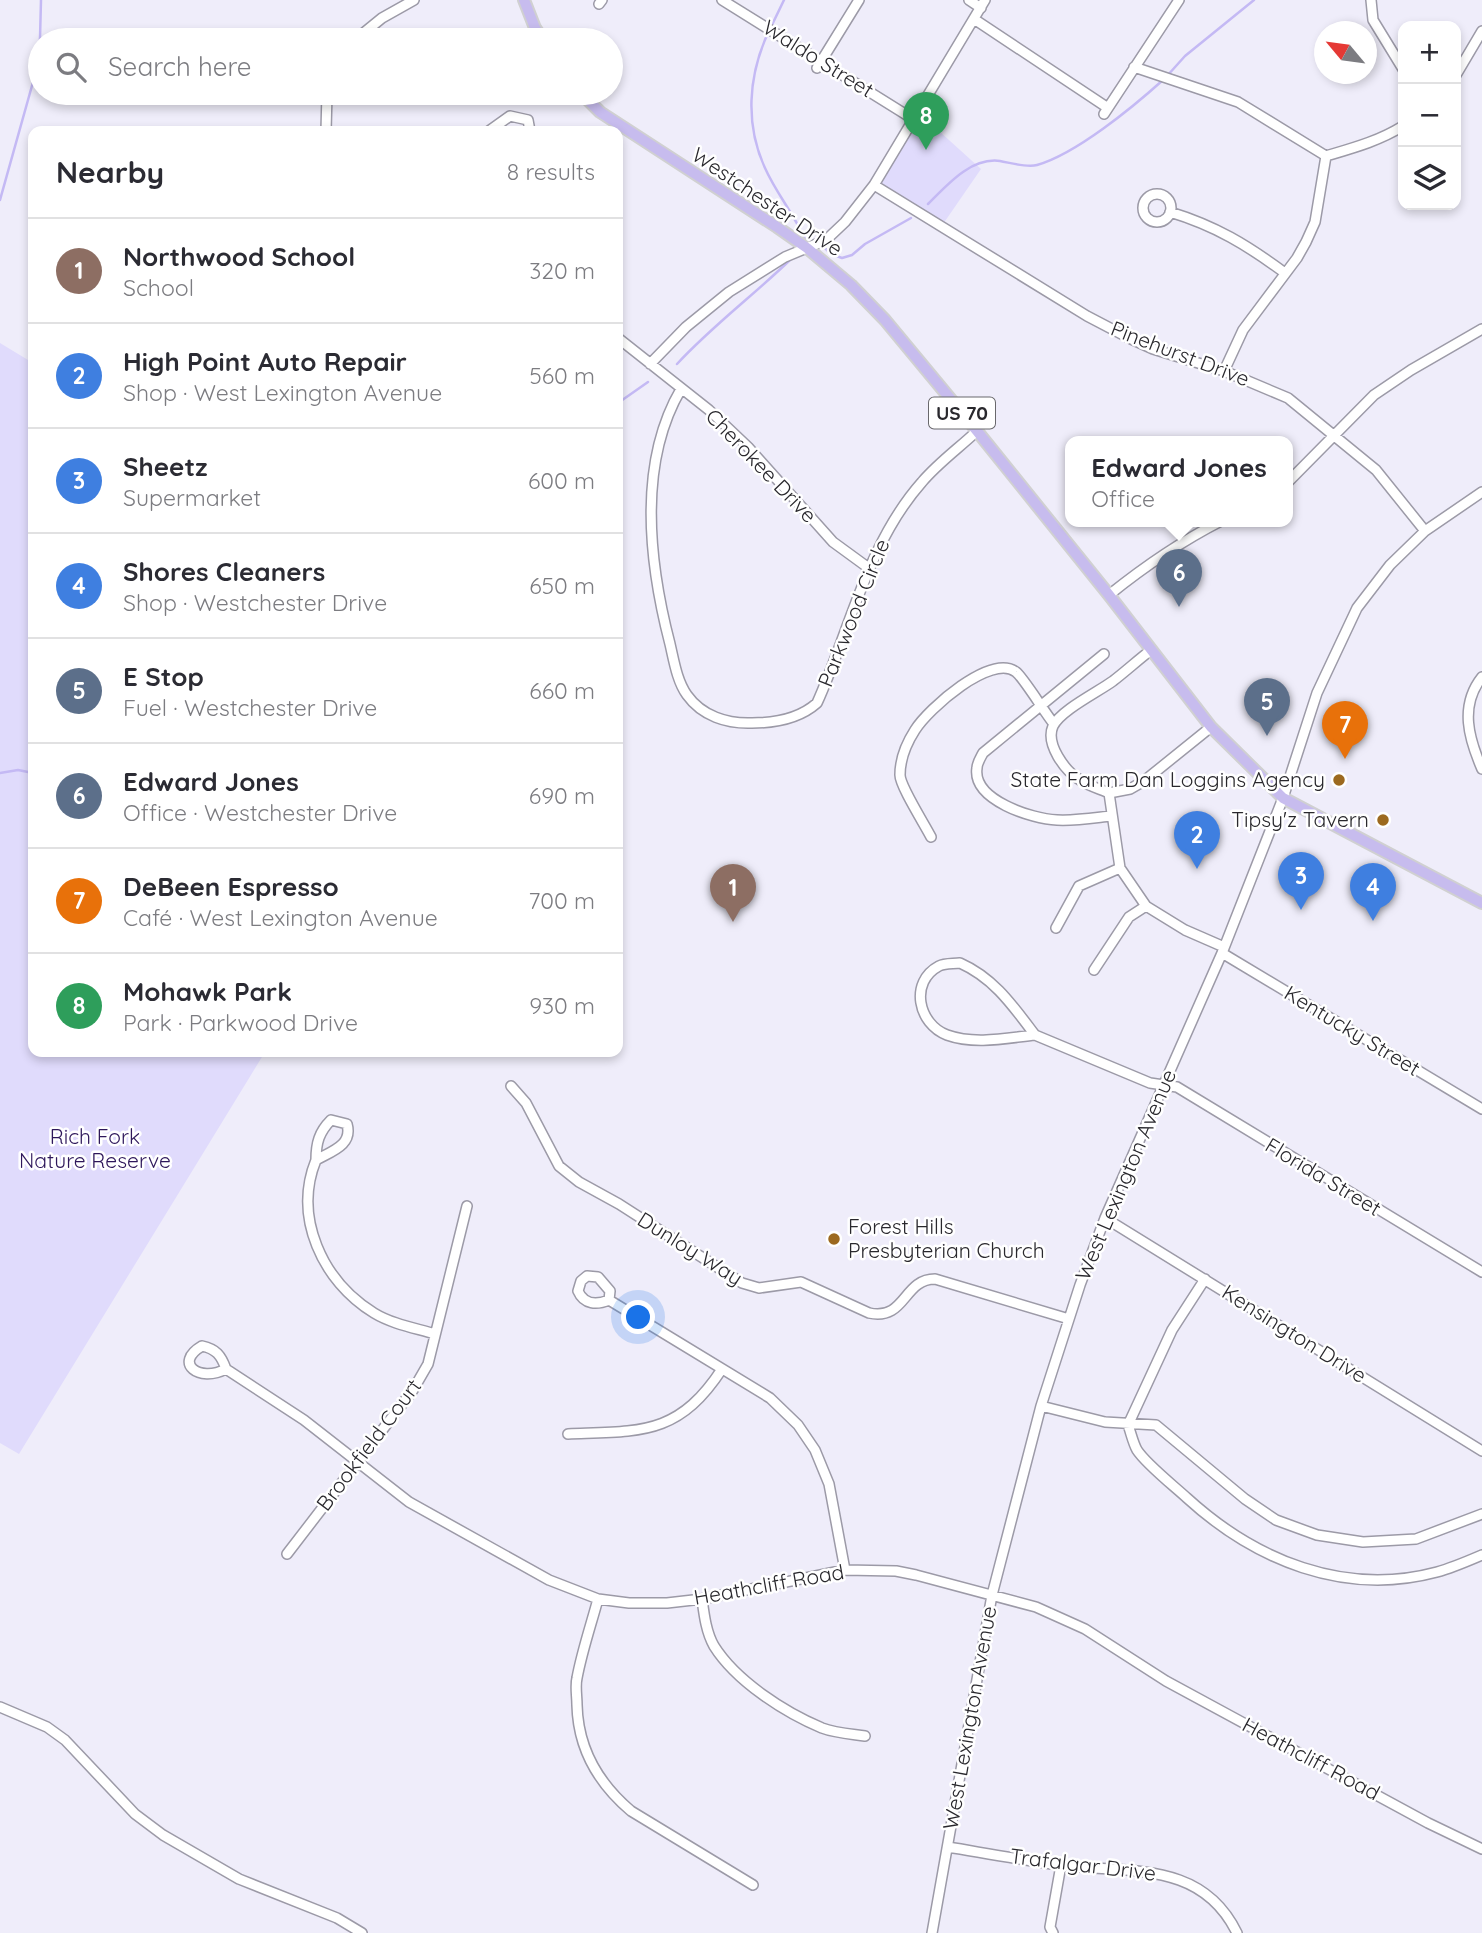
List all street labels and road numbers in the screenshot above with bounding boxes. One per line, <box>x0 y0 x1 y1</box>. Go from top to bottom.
street label: Waldo Street <box>758 14 879 103</box>
street label: Westchester Drive <box>687 141 848 261</box>
street label: Pinehurst Drive <box>1107 315 1253 391</box>
road number: US 70 <box>929 398 995 428</box>
street label: Cherokee Drive <box>701 403 823 528</box>
street label: Parkwood Circle <box>812 535 895 690</box>
street label: Kentucky Street <box>1280 979 1425 1081</box>
street label: West Lexington Avenue <box>1069 1065 1181 1284</box>
street label: Florida Street <box>1261 1131 1386 1221</box>
street label: Dunloy Way <box>633 1206 748 1291</box>
street label: Kensington Drive <box>1217 1278 1372 1388</box>
street label: Brookfield Court <box>310 1373 426 1515</box>
street label: Heathcliff Road <box>692 1558 846 1610</box>
street label: West Lexington Avenue <box>937 1604 1002 1832</box>
street label: Heathcliff Road <box>1238 1711 1385 1805</box>
street label: Trafalgar Drive <box>1009 1842 1158 1886</box>

